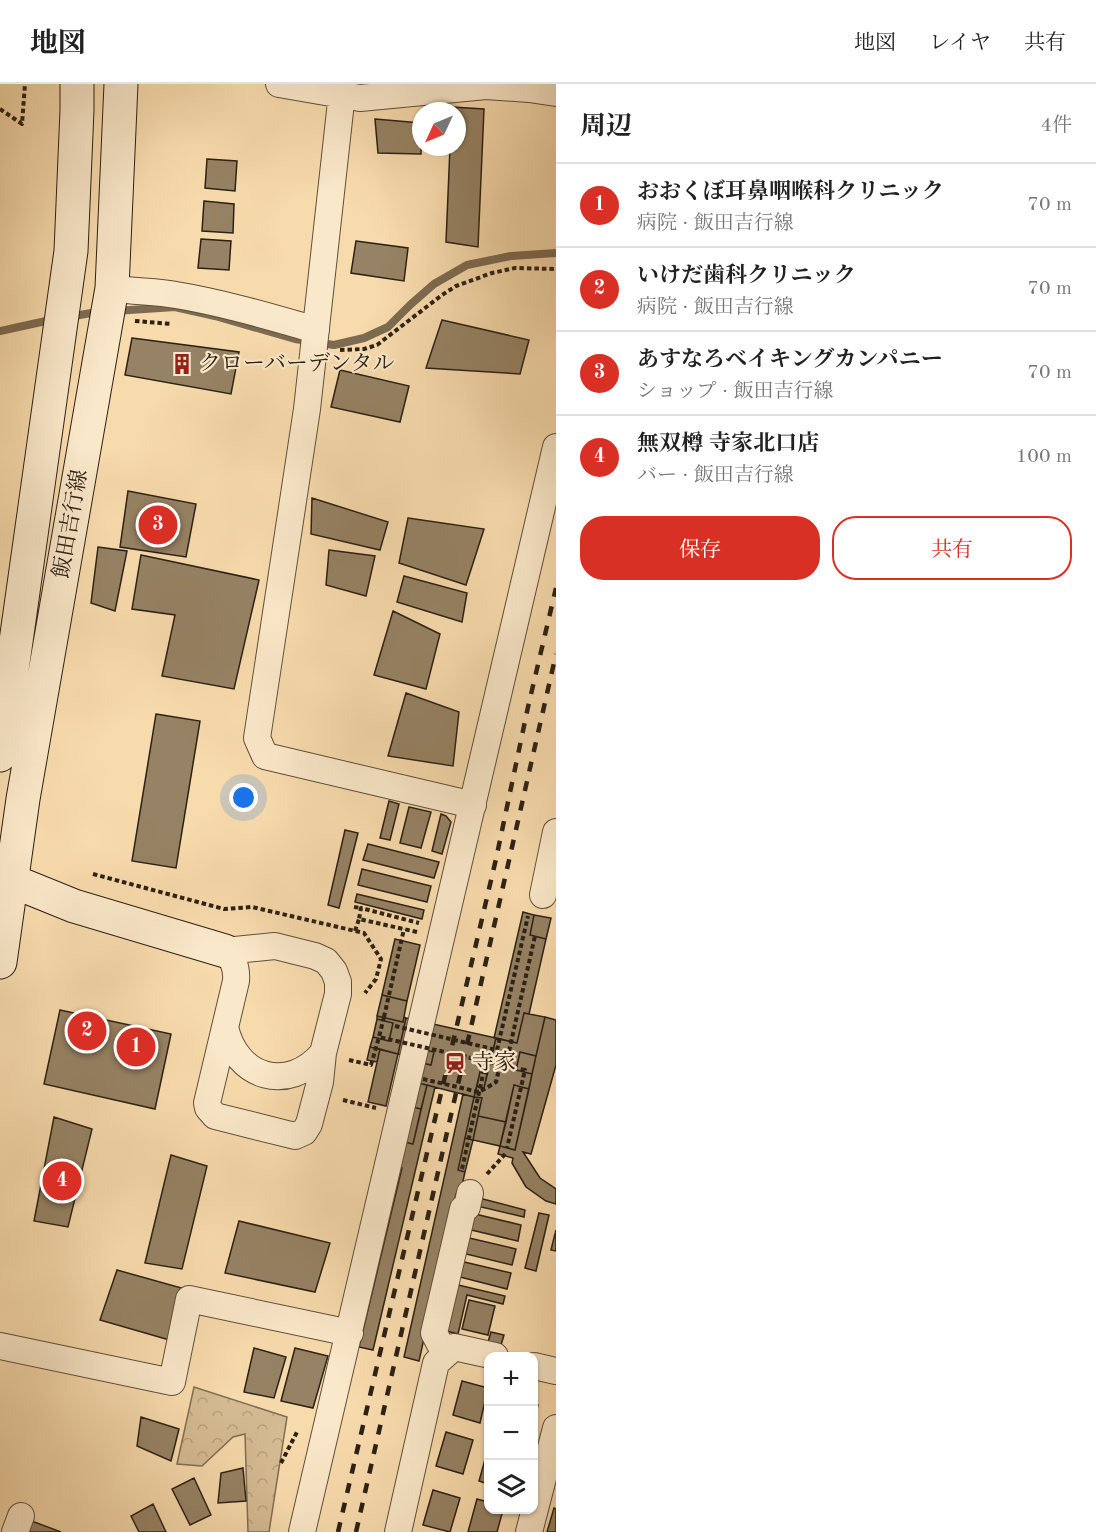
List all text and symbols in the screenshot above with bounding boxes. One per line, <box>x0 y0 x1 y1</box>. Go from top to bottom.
text: 地図 <box>30 31 86 59</box>
text: 地図 <box>854 33 896 54</box>
text: レイヤ <box>929 33 991 54</box>
text: 共有 <box>1024 33 1066 54</box>
north arrow <box>412 102 466 156</box>
text: 周辺 <box>580 114 632 140</box>
text: 4件 <box>1040 116 1072 136</box>
text: おおくぼ耳鼻咽喉科クリニック <box>637 181 944 203</box>
text: 1 <box>594 195 605 215</box>
text: 70 m <box>1027 195 1072 215</box>
text: 病院 · 飯田吉行線 <box>637 214 794 234</box>
text: いけだ歯科クリニック <box>637 265 856 287</box>
text: 2 <box>594 279 605 299</box>
text: 70 m <box>1027 279 1072 299</box>
text: 病院 · 飯田吉行線 <box>637 298 794 318</box>
text: あすなろベイキングカンパニー <box>637 349 943 371</box>
building icon: クローバーデンタル <box>170 352 194 376</box>
place label: クローバーデンタル <box>199 352 395 375</box>
text: 3 <box>594 363 605 383</box>
text: 70 m <box>1027 363 1072 383</box>
text: ショップ · 飯田吉行線 <box>637 382 833 402</box>
text: 無双樽 寺家北口店 <box>637 433 819 455</box>
text: 4 <box>594 447 605 467</box>
text: 100 m <box>1016 447 1072 467</box>
text: バー · 飯田吉行線 <box>637 466 794 486</box>
street label: 飯田吉行線 <box>49 468 91 580</box>
pin: 3 <box>138 502 178 548</box>
button: 保存 <box>580 516 820 580</box>
button: 共有 <box>832 516 1072 580</box>
your location <box>229 783 258 812</box>
pin: 2 <box>68 1008 106 1054</box>
pin: 1 <box>116 1024 156 1070</box>
place label: 寺家 <box>472 1050 516 1074</box>
station icon: 寺家 <box>443 1051 467 1075</box>
pin: 4 <box>42 1158 82 1204</box>
map controls <box>484 1352 538 1514</box>
button: + <box>484 1352 538 1406</box>
button: − <box>484 1406 538 1460</box>
button: layers <box>484 1460 538 1514</box>

